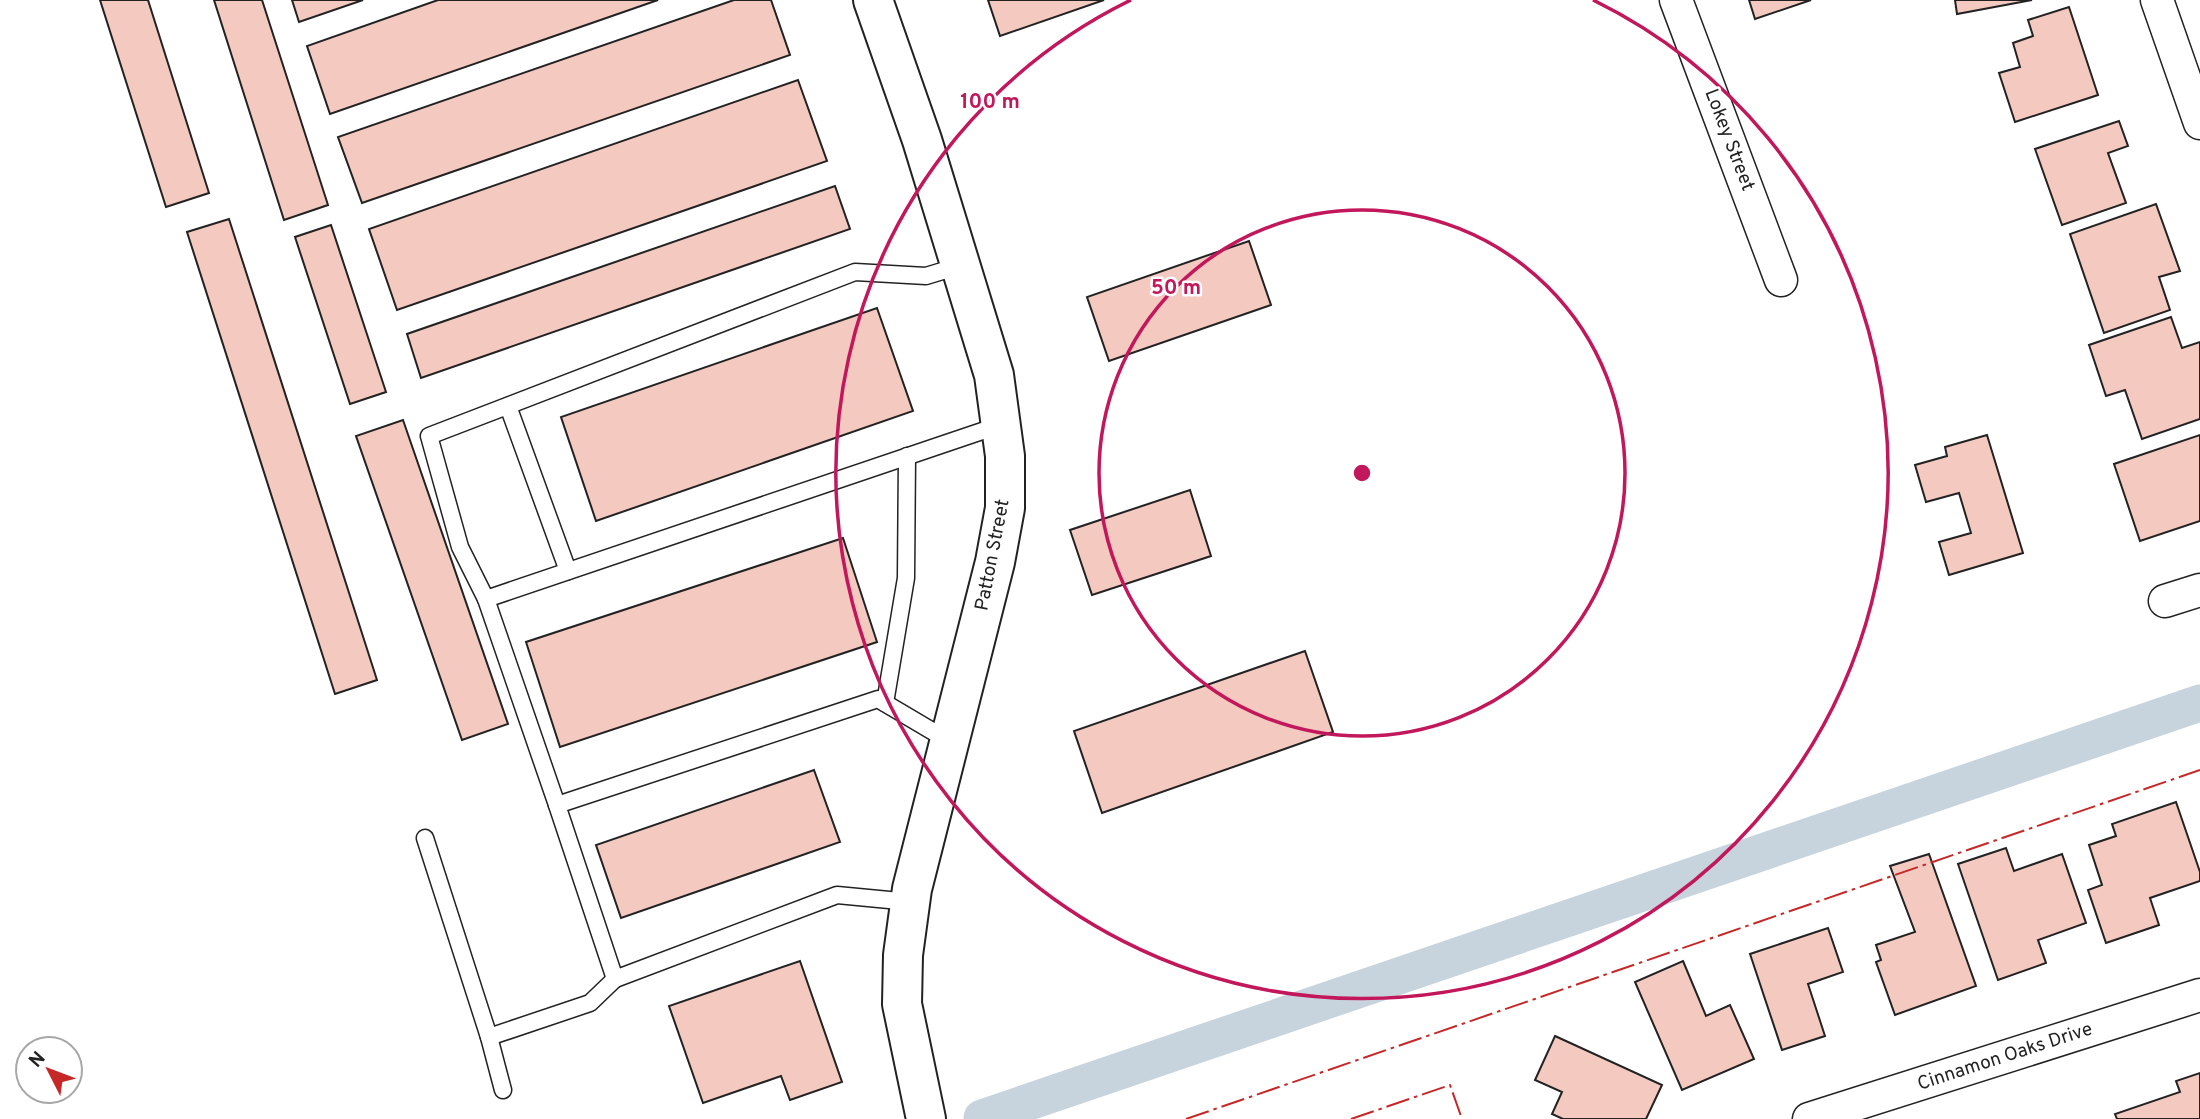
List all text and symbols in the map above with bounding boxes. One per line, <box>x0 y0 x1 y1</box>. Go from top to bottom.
street label: Lokey Street <box>1699 86 1759 194</box>
text: 100 m <box>960 89 1020 116</box>
text: 50 m <box>1151 275 1201 302</box>
centre of rings <box>1350 461 1374 485</box>
street label: Patton Street <box>970 497 1016 613</box>
street label: Cinnamon Oaks Drive <box>1914 1017 2096 1097</box>
north arrow <box>14 1035 84 1105</box>
text: N <box>24 1047 51 1073</box>

